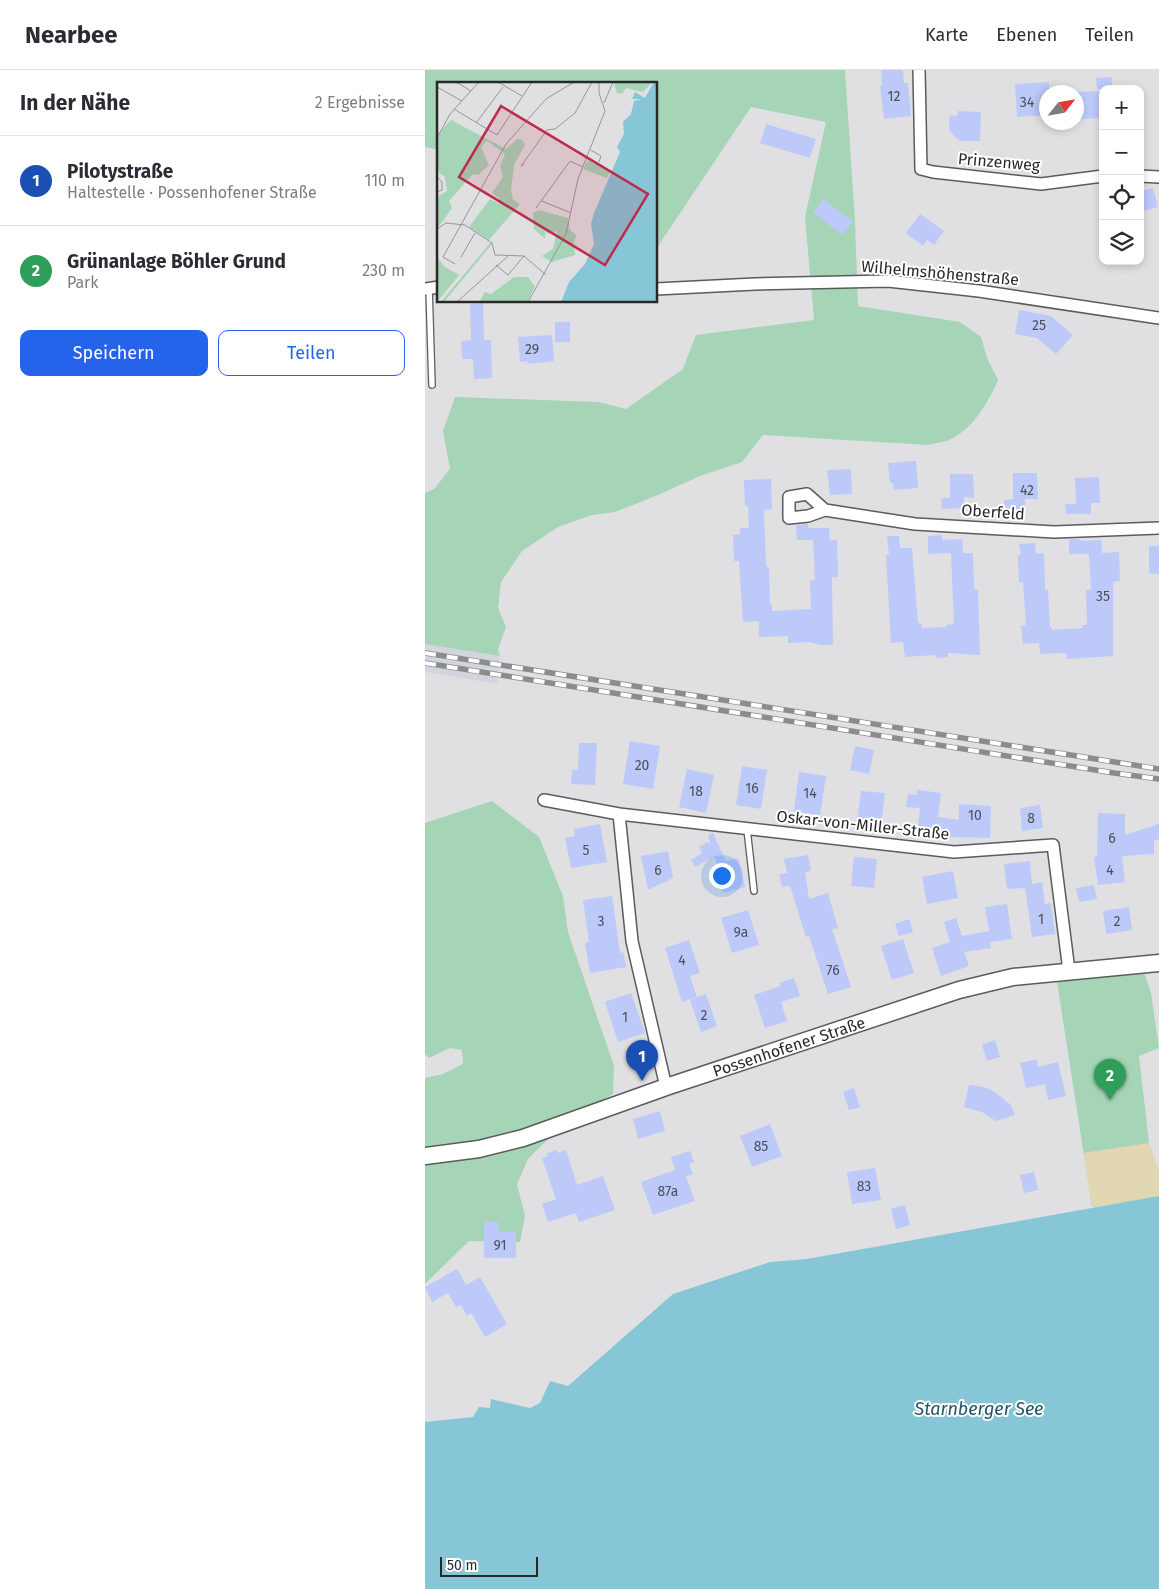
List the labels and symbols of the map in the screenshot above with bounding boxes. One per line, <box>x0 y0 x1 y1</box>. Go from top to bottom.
inset map <box>437 82 657 302</box>
north arrow <box>1039 85 1084 130</box>
house number: 12 <box>888 88 901 105</box>
house number: 34 <box>1020 94 1035 111</box>
street label: Prinzenweg <box>957 149 1042 175</box>
street label: Wilhelmshöhenstraße <box>860 257 1020 289</box>
house number: 25 <box>1032 317 1046 334</box>
house number: 29 <box>525 341 539 358</box>
house number: 42 <box>1020 482 1034 499</box>
street label: Oberfeld <box>961 500 1025 524</box>
house number: 35 <box>1096 588 1110 605</box>
house number: 20 <box>635 757 650 774</box>
house number: 16 <box>745 780 759 797</box>
house number: 18 <box>689 783 703 800</box>
house number: 14 <box>803 785 817 802</box>
street label: Oskar-von-Miller-Straße <box>776 806 950 844</box>
house number: 10 <box>968 807 982 824</box>
house number: 8 <box>1027 810 1035 827</box>
house number: 6 <box>1108 830 1116 847</box>
house number: 5 <box>582 842 590 859</box>
house number: 6 <box>654 862 662 879</box>
house number: 4 <box>1106 862 1114 879</box>
your location <box>709 863 735 889</box>
house number: 1 <box>1038 911 1044 928</box>
house number: 3 <box>598 913 605 930</box>
house number: 2 <box>1114 913 1121 930</box>
house number: 9a <box>734 924 748 941</box>
house number: 4 <box>678 952 686 969</box>
house number: 76 <box>826 962 840 979</box>
house number: 2 <box>701 1007 708 1024</box>
house number: 1 <box>622 1009 628 1026</box>
street label: Possenhofener Straße <box>710 1012 867 1080</box>
pin: 1 <box>626 1040 658 1081</box>
pin: 2 <box>1094 1059 1126 1100</box>
house number: 85 <box>754 1138 768 1155</box>
house number: 83 <box>857 1178 871 1195</box>
house number: 87a <box>658 1183 678 1200</box>
house number: 91 <box>493 1237 507 1254</box>
water label: Starnberger See <box>914 1398 1043 1420</box>
scale bar <box>440 1554 537 1577</box>

